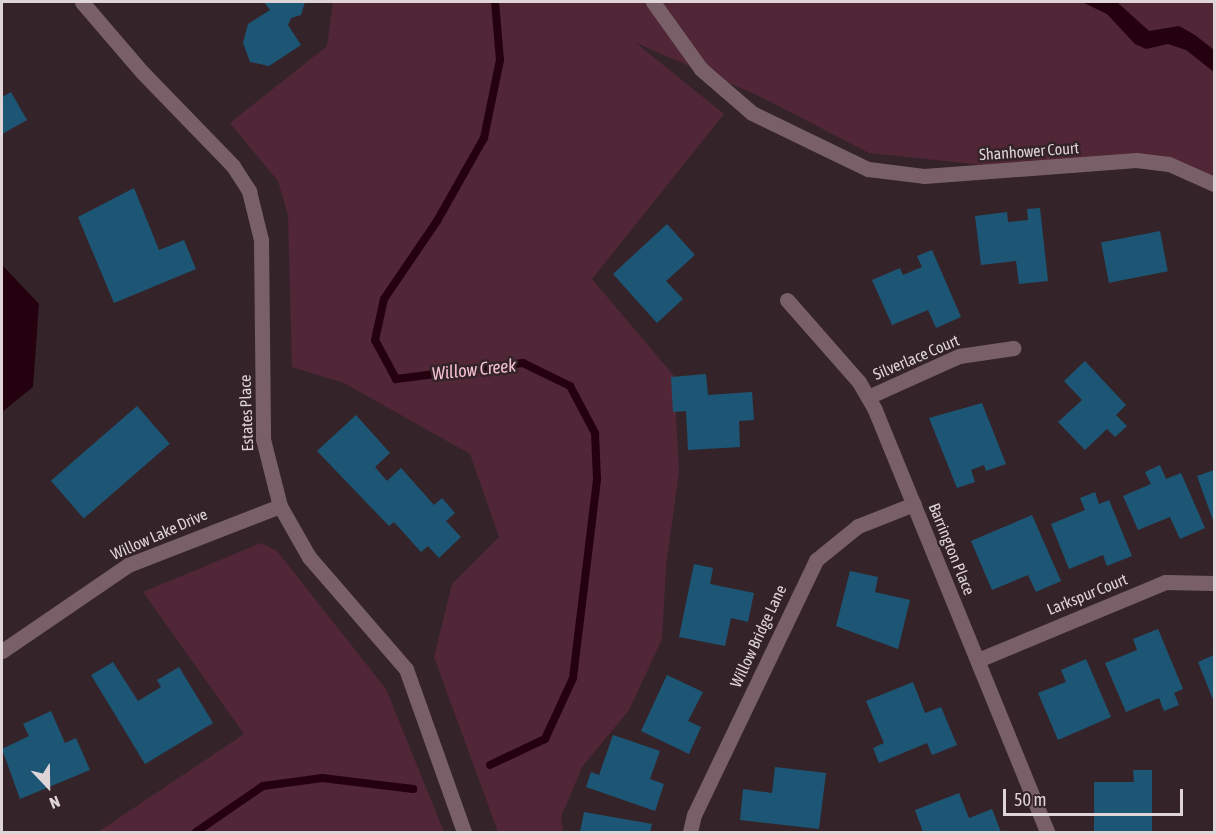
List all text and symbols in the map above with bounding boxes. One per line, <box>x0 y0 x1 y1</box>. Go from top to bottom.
street label: Shanhower Court <box>978 138 1080 164</box>
street label: Silverlace Court <box>870 330 962 384</box>
water label: Willow Creek <box>431 355 517 385</box>
street label: Estates Place <box>235 374 257 452</box>
street label: Barrington Place <box>925 500 979 598</box>
street label: Willow Lake Drive <box>108 504 210 564</box>
street label: Larkspur Court <box>1044 569 1130 619</box>
street label: Willow Bridge Lane <box>726 582 790 690</box>
north arrow <box>18 756 78 816</box>
scale bar <box>1006 777 1186 815</box>
text: 50 m <box>1014 789 1046 810</box>
text: N <box>47 793 63 813</box>

